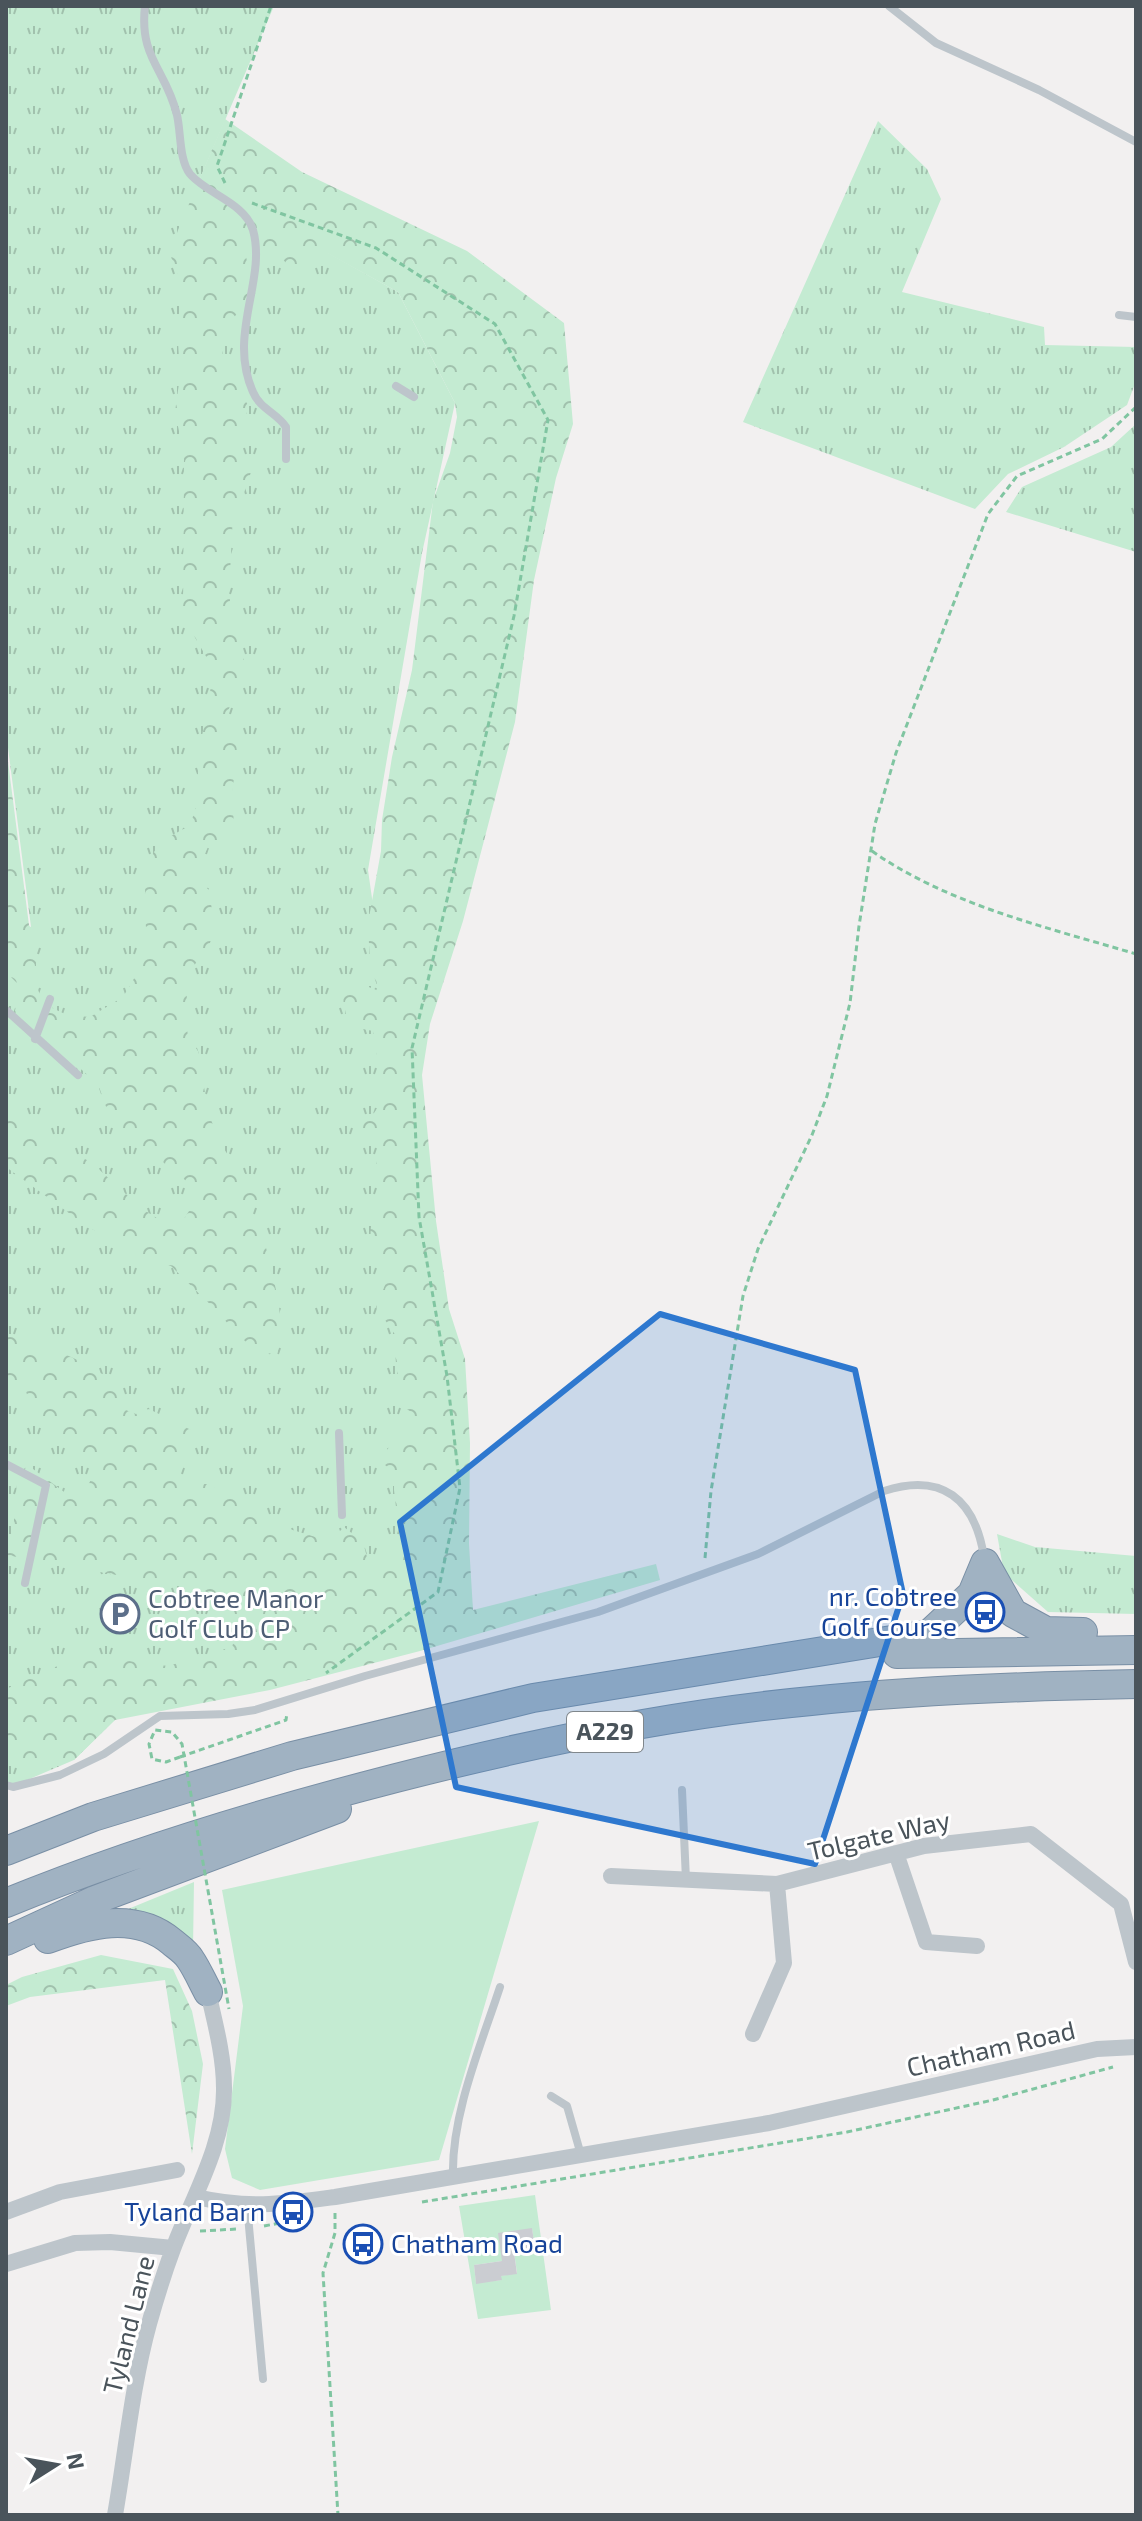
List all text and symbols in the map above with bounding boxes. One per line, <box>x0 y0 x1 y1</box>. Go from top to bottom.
place label: nr. Cobtree Golf Course <box>821 1580 957 1641</box>
place label: Cobtree Manor Golf Club CP <box>148 1582 323 1643</box>
bus stop icon: nr. Cobtree Golf Course <box>964 1591 1006 1633</box>
parking icon: Cobtree Manor Golf Club CP <box>99 1593 141 1635</box>
road number: A229 <box>567 1712 643 1752</box>
street label: Tolgate Way <box>805 1803 953 1866</box>
street label: Chatham Road <box>903 2013 1078 2082</box>
bus stop icon: Tyland Barn <box>272 2191 314 2233</box>
place label: Tyland Barn <box>124 2195 265 2226</box>
bus stop icon: Chatham Road <box>342 2223 384 2265</box>
place label: Chatham Road <box>391 2227 563 2258</box>
street label: Tyland Lane <box>95 2252 160 2397</box>
north arrow <box>16 2425 96 2505</box>
text: N <box>62 2451 91 2471</box>

